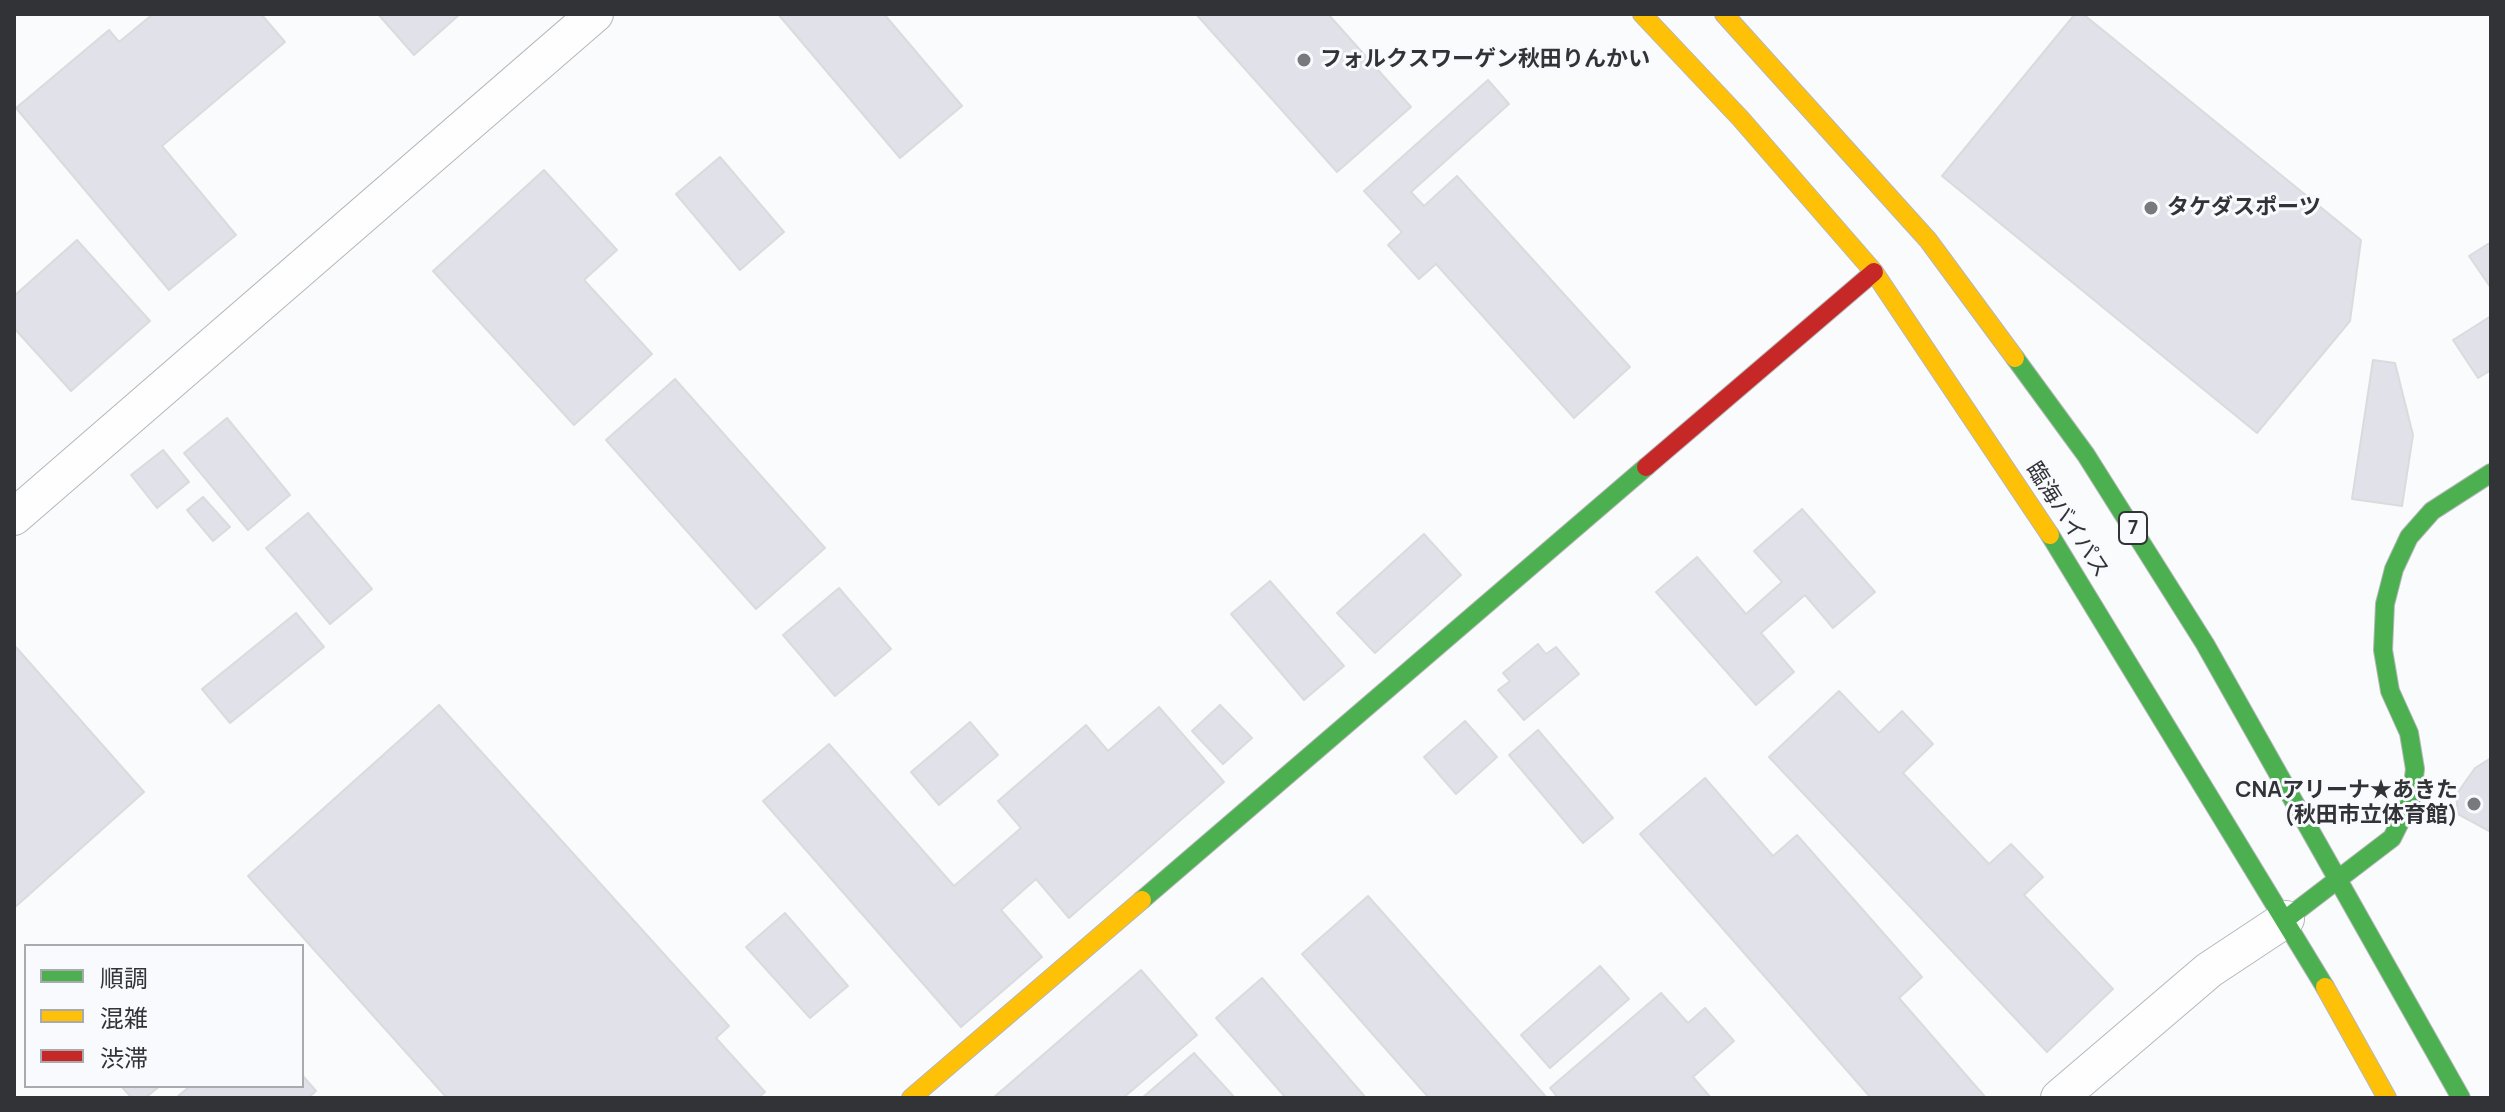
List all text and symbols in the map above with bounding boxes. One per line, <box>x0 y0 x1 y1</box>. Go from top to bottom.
place label: フォルクスワーゲン秋田りんかい <box>1320 47 1650 73</box>
marker: フォルクスワーゲン秋田りんかい <box>1295 51 1313 69</box>
place label: タケダスポーツ <box>2167 195 2321 221</box>
marker: タケダスポーツ <box>2142 199 2160 217</box>
street label: 臨海バイパス <box>2020 457 2114 583</box>
road number: 7 <box>2119 512 2147 544</box>
place label: CNAアリーナ★あきた (秋田市立体育館) <box>2235 778 2458 830</box>
marker: CNAアリーナ★あきた (秋田市立体育館) <box>2465 795 2483 813</box>
legend <box>24 944 304 1088</box>
text: 順調 <box>100 961 148 994</box>
text: 混雑 <box>100 1001 148 1034</box>
text: 渋滞 <box>100 1041 148 1074</box>

